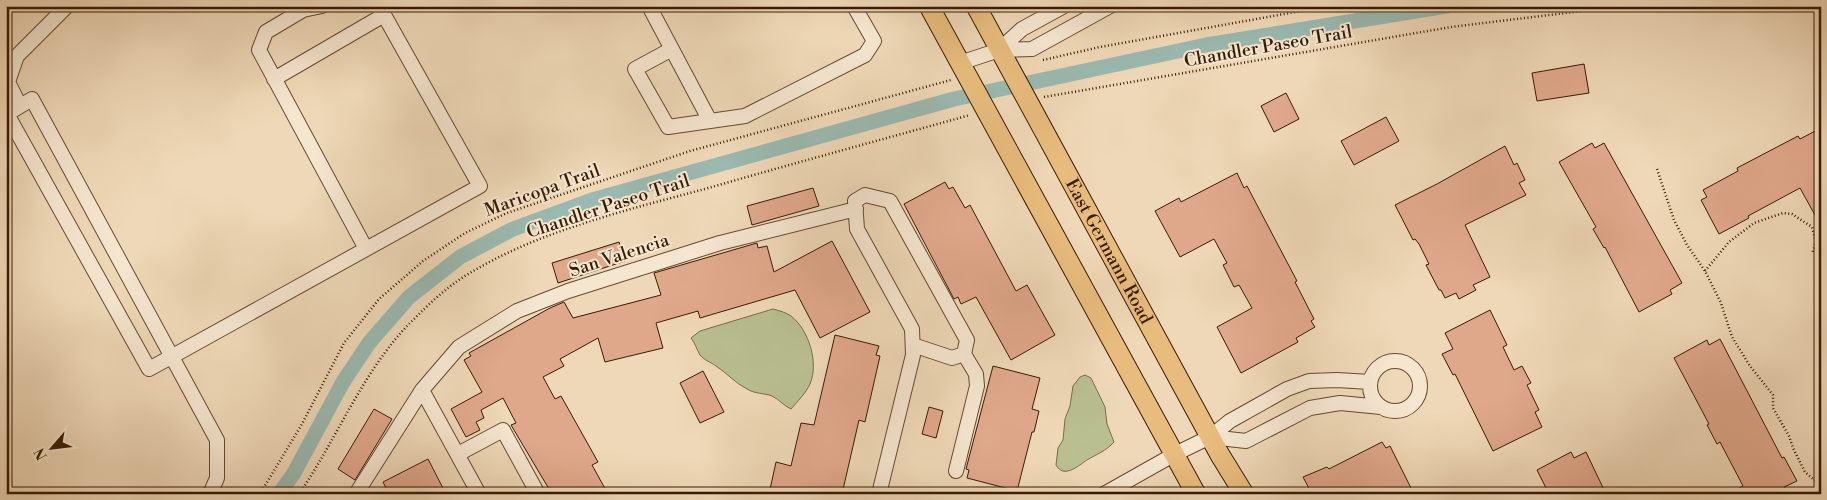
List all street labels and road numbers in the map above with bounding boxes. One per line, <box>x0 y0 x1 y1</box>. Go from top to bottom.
street label: Chandler Paseo Trail <box>1182 20 1355 73</box>
street label: Maricopa Trail <box>481 159 604 222</box>
street label: Chandler Paseo Trail <box>524 169 693 244</box>
street label: East Germann Road <box>1060 175 1158 329</box>
street label: San Valencia <box>566 228 673 282</box>

